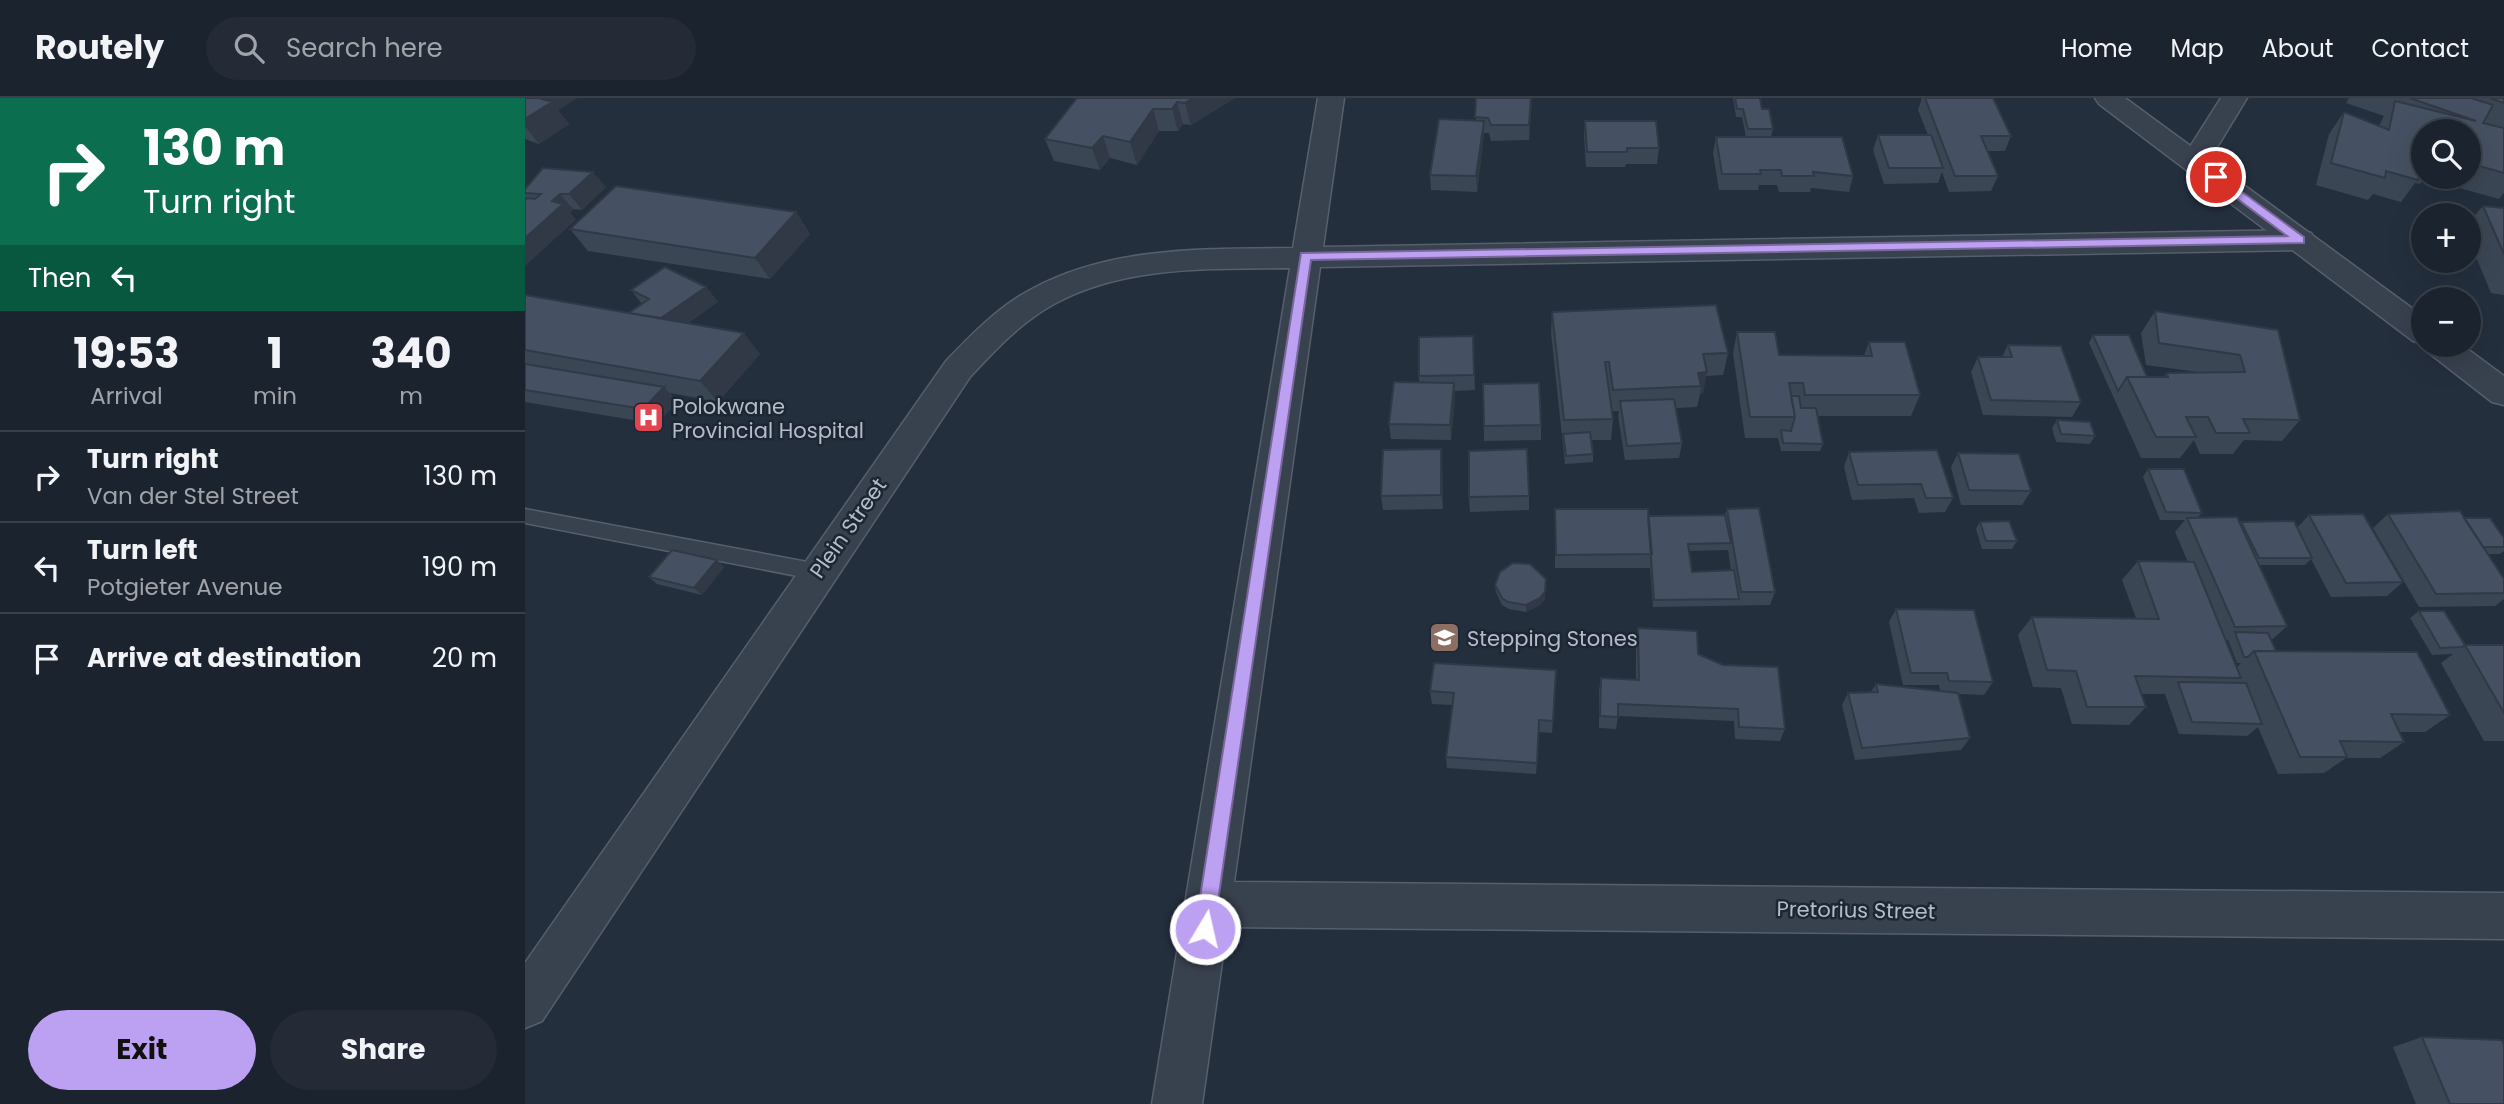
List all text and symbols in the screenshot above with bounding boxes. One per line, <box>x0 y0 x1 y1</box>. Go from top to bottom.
search box <box>206 17 696 80</box>
text: Routely <box>35 24 164 71</box>
icon: search <box>230 29 268 67</box>
text: Search here <box>286 30 443 66</box>
text: Home <box>2061 32 2133 65</box>
text: Map <box>2171 32 2224 65</box>
text: About <box>2262 32 2333 65</box>
text: Contact <box>2371 32 2469 65</box>
text: 130 m <box>143 114 285 182</box>
map controls <box>2411 119 2481 357</box>
button: search <box>2411 119 2481 189</box>
icon: right <box>28 126 119 217</box>
pin <box>2186 147 2246 207</box>
icon: arrive <box>2197 158 2235 196</box>
text: Turn right <box>143 179 295 224</box>
button: + <box>2411 203 2481 273</box>
icon: left <box>105 259 143 297</box>
text: Then <box>28 260 91 296</box>
button: − <box>2411 287 2481 357</box>
text: 19:53 <box>73 324 180 383</box>
text: 1 <box>267 324 283 383</box>
text: 340 <box>370 324 452 383</box>
text: Arrival <box>90 380 163 412</box>
text: min <box>253 380 297 412</box>
text: m <box>399 380 423 412</box>
place label: Polokwane Provincial Hospital <box>672 392 864 445</box>
hospital icon: Polokwane Provincial Hospital <box>632 401 666 435</box>
text: Turn right <box>87 441 219 477</box>
icon: right <box>28 458 66 496</box>
text: 130 m <box>423 458 497 494</box>
street label: Plein Street <box>803 472 893 584</box>
text: Van der Stel Street <box>87 480 299 512</box>
text: Turn left <box>87 532 198 568</box>
icon: left <box>28 549 66 587</box>
text: 190 m <box>422 549 497 585</box>
text: Potgieter Avenue <box>87 571 283 603</box>
school or university icon: Stepping Stones <box>1427 621 1461 655</box>
place label: Stepping Stones <box>1467 624 1638 653</box>
icon: arrive <box>28 640 66 678</box>
text: Arrive at destination <box>87 640 362 676</box>
text: 20 m <box>432 640 497 676</box>
position arrow <box>1168 892 1242 966</box>
street label: Pretorius Street <box>1776 894 1936 926</box>
button: Exit <box>28 1010 256 1090</box>
button: Share <box>270 1010 497 1090</box>

